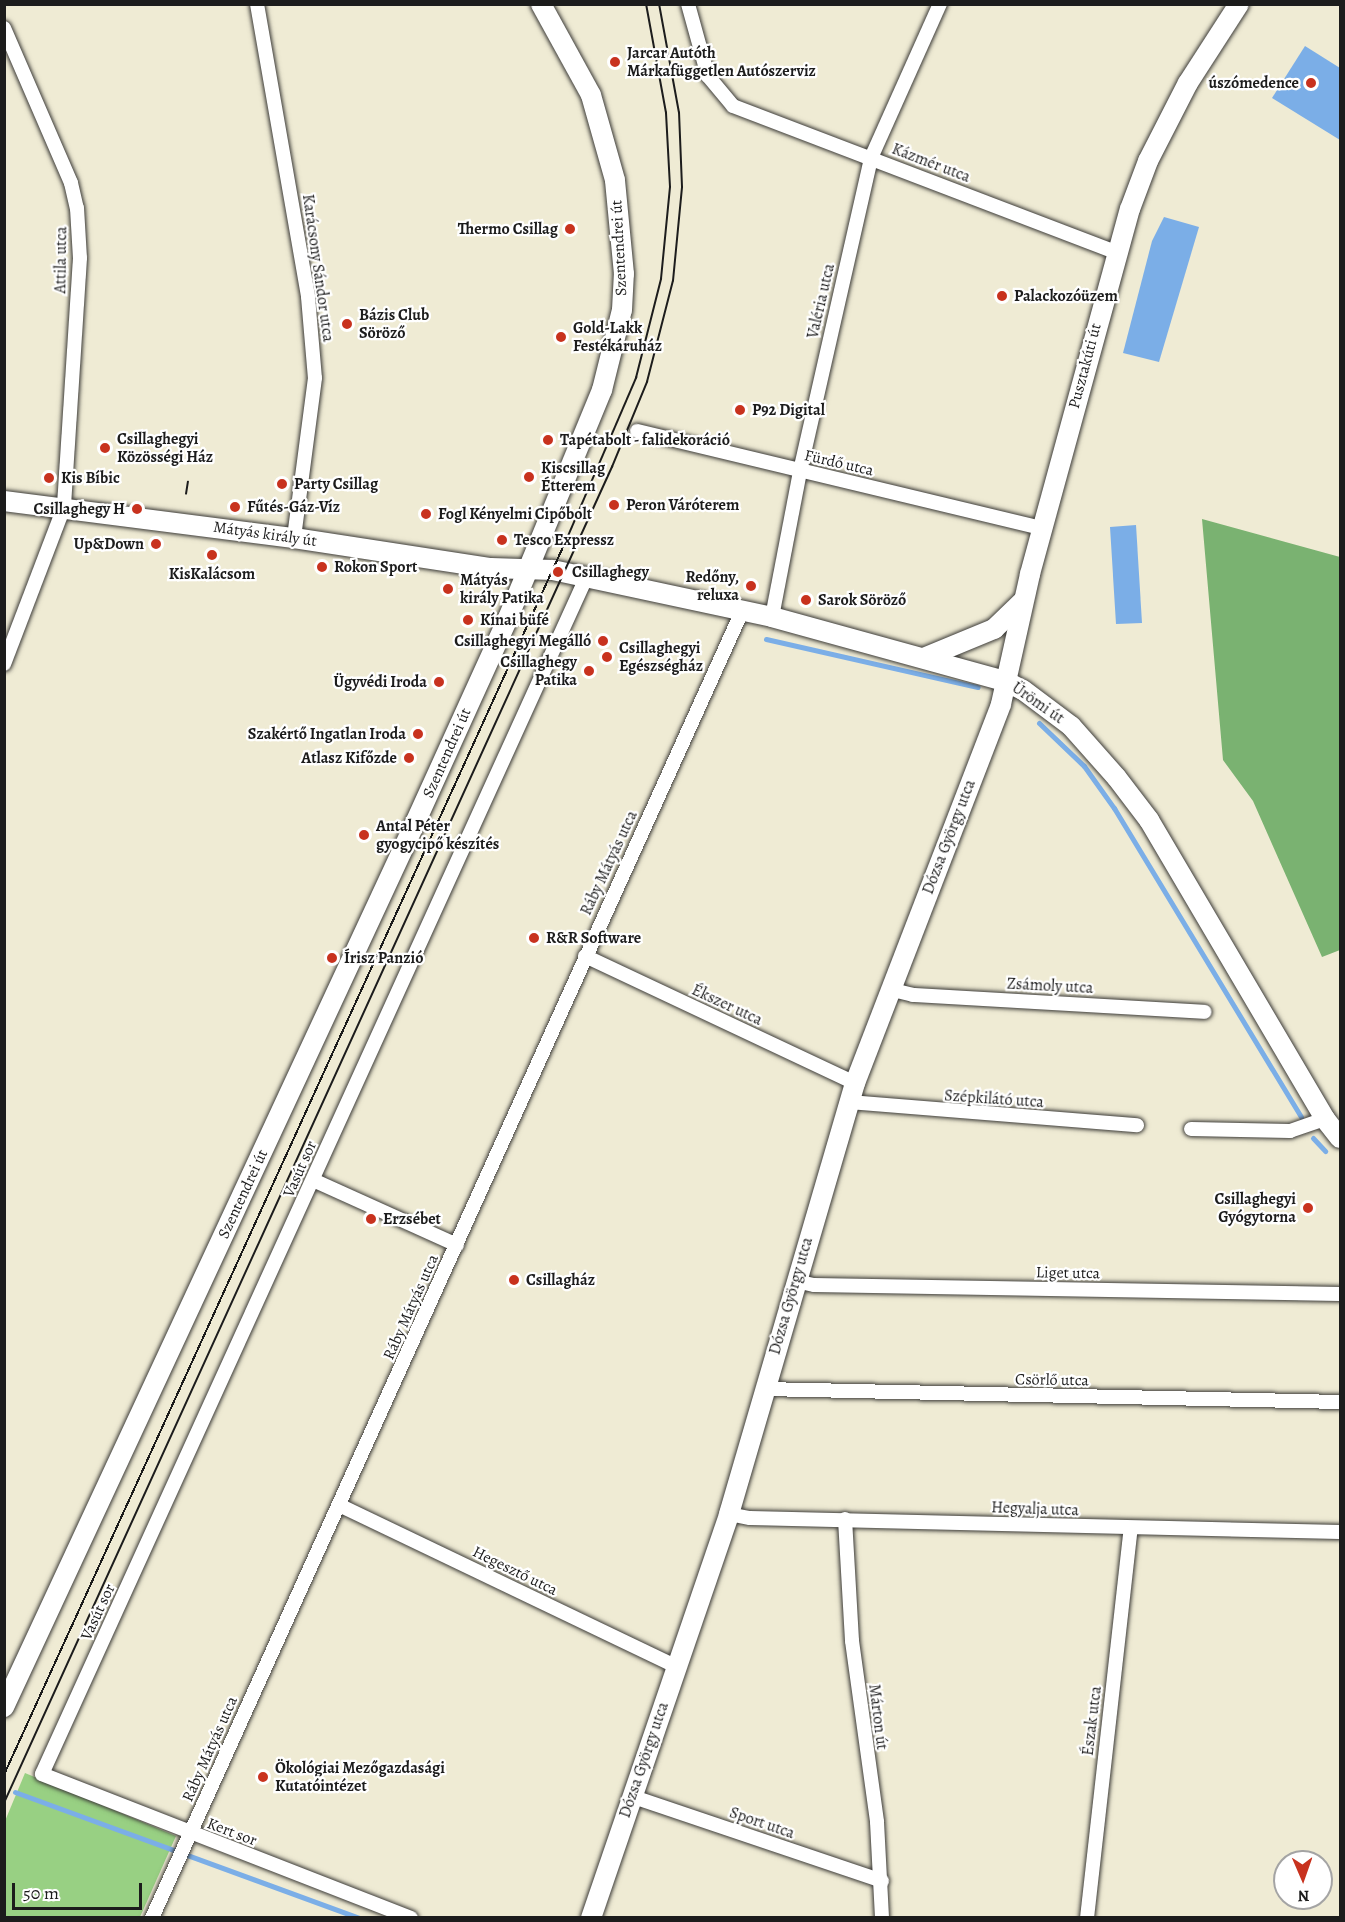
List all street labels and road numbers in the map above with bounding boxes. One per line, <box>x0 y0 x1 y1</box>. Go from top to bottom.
street label: Kázmér utca <box>889 139 973 187</box>
street label: Karácsony Sándor utca <box>298 193 338 343</box>
street label: Szentendrei út <box>607 199 631 297</box>
street label: Attila utca <box>51 226 71 294</box>
street label: Valéria utca <box>803 262 839 340</box>
street label: Pusztakúti út <box>1064 321 1106 411</box>
street label: Fürdő utca <box>802 446 876 480</box>
street label: Mátyás király út <box>212 517 318 551</box>
street label: Ürömi út <box>1008 678 1068 728</box>
street label: Szentendrei út <box>419 705 475 801</box>
street label: Dózsa György utca <box>918 777 980 897</box>
street label: Ráby Mátyás utca <box>576 808 642 918</box>
street label: Zsámoly utca <box>1006 974 1094 998</box>
street label: Ékszer utca <box>689 980 765 1030</box>
street label: Szépkilátó utca <box>944 1086 1044 1112</box>
street label: Vasút sor <box>279 1138 321 1200</box>
street label: Szentendrei út <box>214 1146 272 1242</box>
street label: Dózsa György utca <box>765 1235 817 1357</box>
street label: Ráby Mátyás utca <box>379 1251 443 1363</box>
street label: Liget utca <box>1036 1263 1100 1283</box>
street label: Csörlő utca <box>1015 1370 1089 1390</box>
street label: Hegyalja utca <box>991 1498 1079 1520</box>
street label: Hegesztő utca <box>469 1542 561 1600</box>
street label: Vasút sor <box>77 1581 119 1643</box>
street label: Márton út <box>864 1683 892 1751</box>
street label: Észak utca <box>1078 1685 1106 1757</box>
street label: Ráby Mátyás utca <box>178 1693 242 1805</box>
street label: Dózsa György utca <box>615 1700 673 1820</box>
street label: Sport utca <box>727 1803 797 1843</box>
street label: Kert sor <box>204 1814 260 1850</box>

